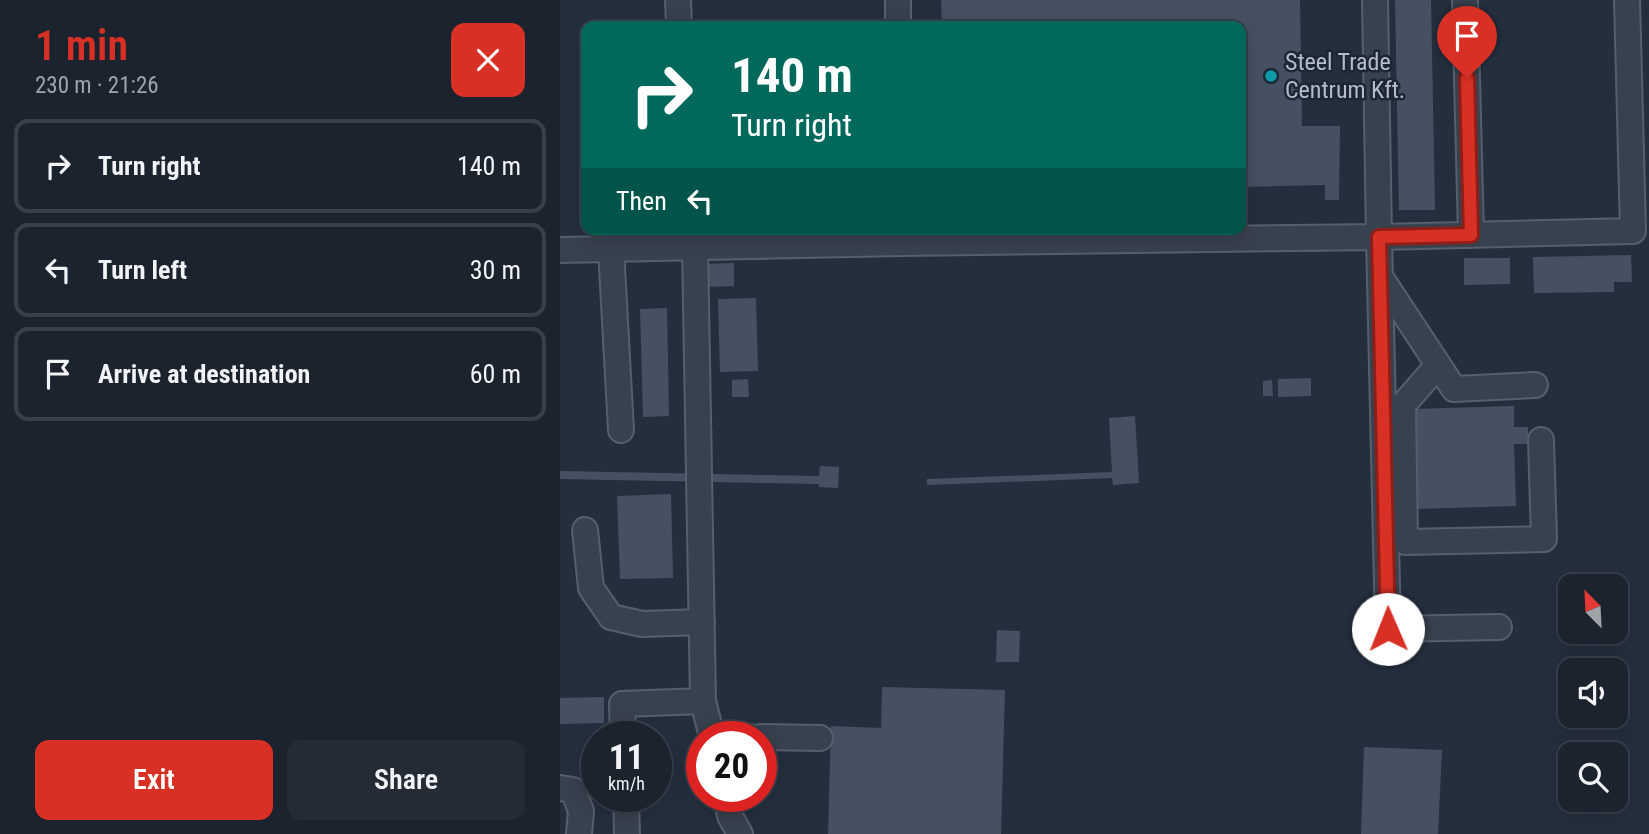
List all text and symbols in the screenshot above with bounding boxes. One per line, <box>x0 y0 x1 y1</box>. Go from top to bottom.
pin <box>1437 6 1497 78</box>
icon: arrive <box>1448 17 1486 55</box>
text: 1 min <box>35 21 128 70</box>
button: close <box>451 23 525 97</box>
text: 140 m <box>731 47 853 104</box>
place label: Steel Trade Centrum Kft. <box>1285 48 1405 104</box>
icon: right <box>616 49 707 140</box>
marker: Steel Trade Centrum Kft. <box>1263 68 1279 84</box>
text: 230 m · 21:26 <box>35 72 159 99</box>
text: Turn right <box>731 106 852 144</box>
icon: right <box>39 147 77 185</box>
text: Turn right <box>98 151 200 181</box>
text: 140 m <box>457 151 521 181</box>
icon: left <box>681 182 719 220</box>
text: Then <box>616 186 667 216</box>
icon: left <box>39 251 77 289</box>
text: Turn left <box>98 255 187 285</box>
text: 30 m <box>470 255 521 285</box>
icon: arrive <box>39 355 77 393</box>
text: Arrive at destination <box>98 359 310 389</box>
text: 60 m <box>470 359 521 389</box>
north arrow <box>1558 574 1628 644</box>
map controls <box>1558 574 1628 812</box>
position arrow <box>1351 592 1425 666</box>
button: sound <box>1558 658 1628 728</box>
speed limit sign: 20 <box>686 721 777 812</box>
text: 11 <box>609 737 644 778</box>
button: Exit <box>35 740 273 820</box>
button: Share <box>287 740 525 820</box>
button: search <box>1558 742 1628 812</box>
text: km/h <box>608 773 645 794</box>

